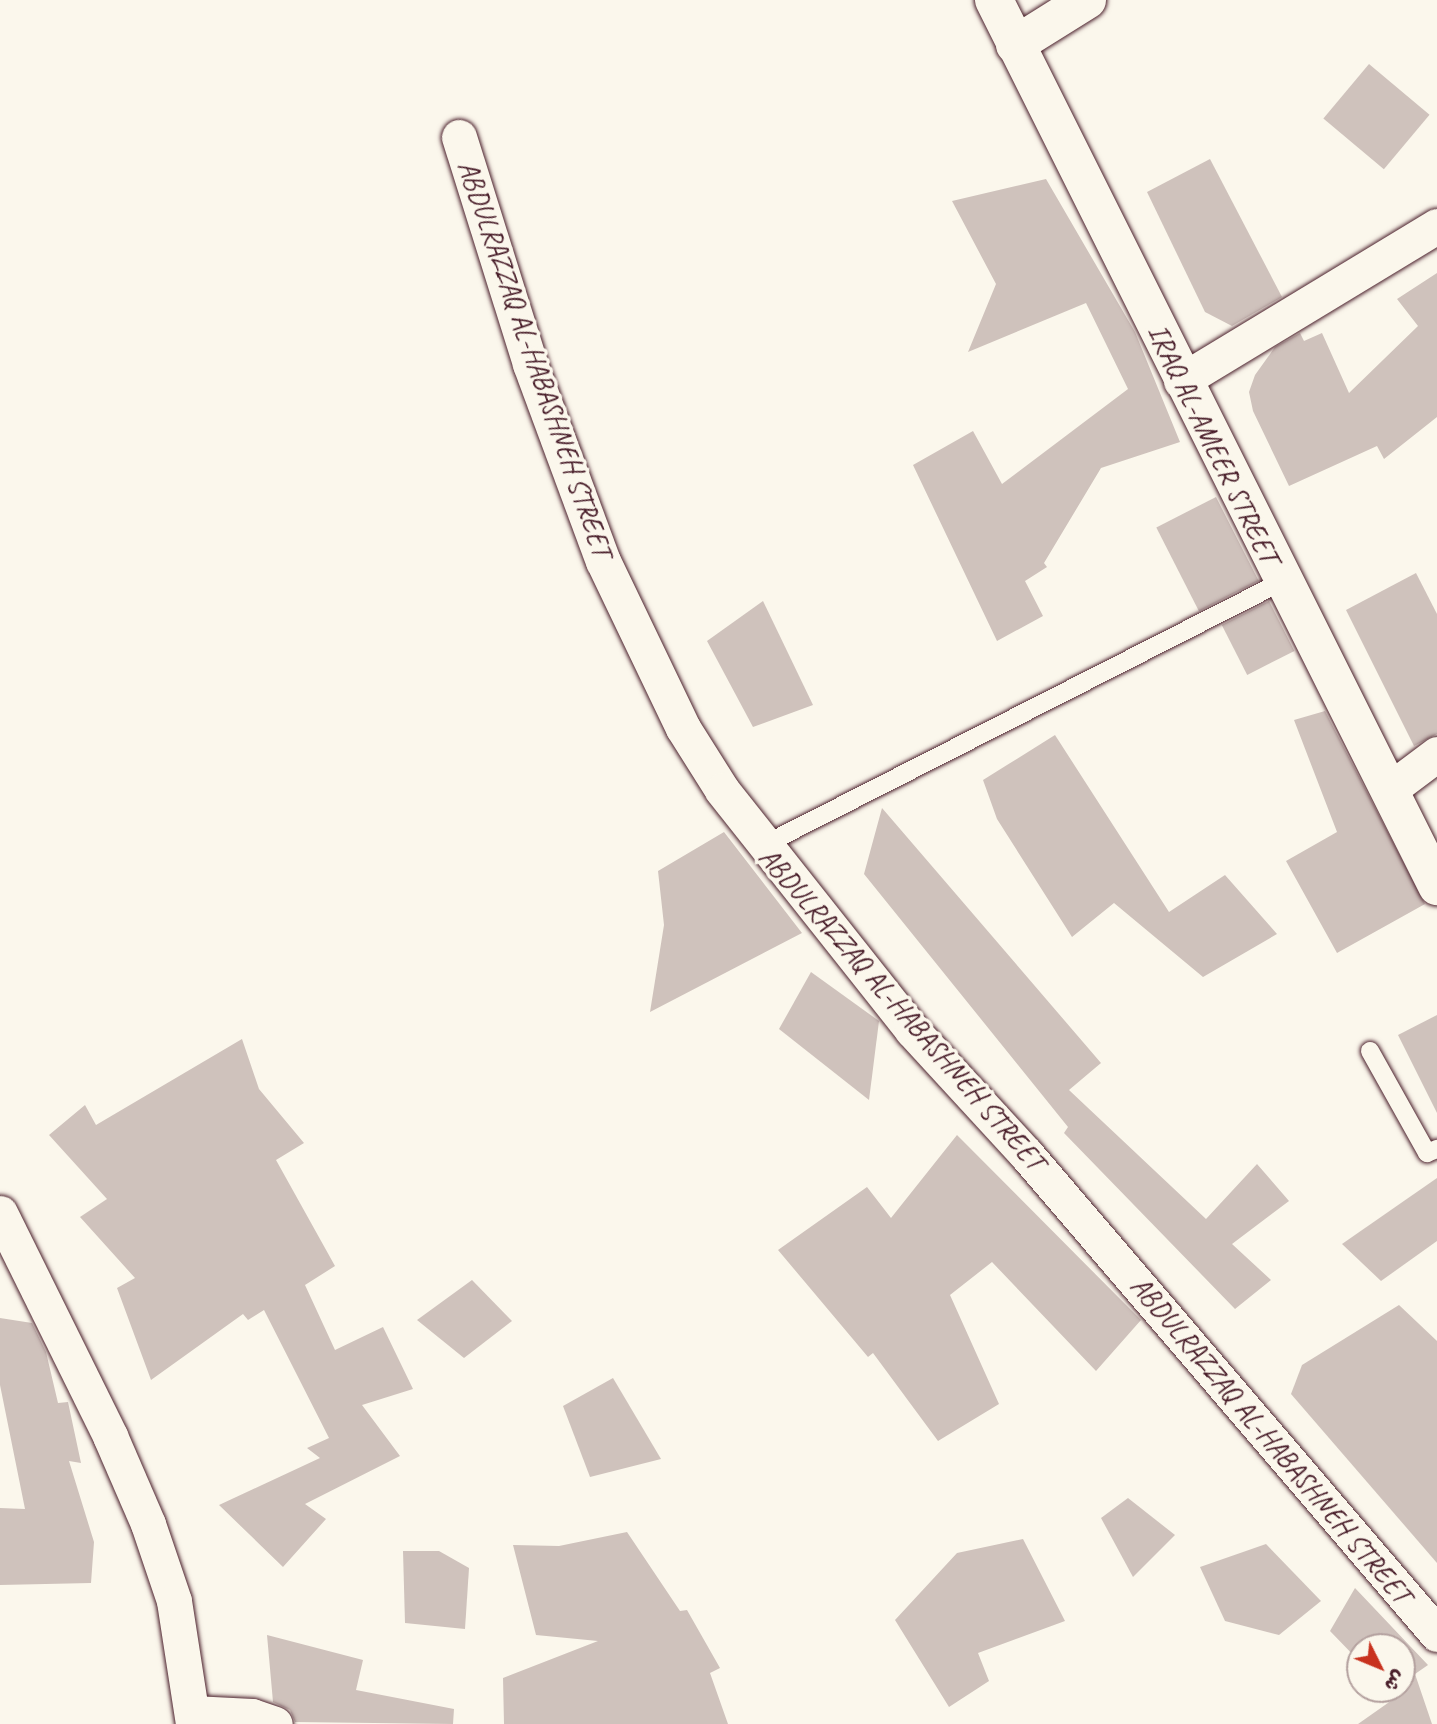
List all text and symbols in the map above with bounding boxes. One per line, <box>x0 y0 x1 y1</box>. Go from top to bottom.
street label: ABDULRAZZAQ AL-HABASHNEH STREET <box>451 156 619 562</box>
street label: IRAQ AL-AMEER STREET <box>1140 319 1286 569</box>
street label: ABDULRAZZAQ AL-HABASHNEH STREET <box>752 840 1052 1178</box>
street label: ABDULRAZZAQ AL-HABASHNEH STREET <box>1124 1269 1418 1611</box>
north arrow <box>1346 1633 1416 1703</box>
text: ش <box>1379 1665 1411 1697</box>

